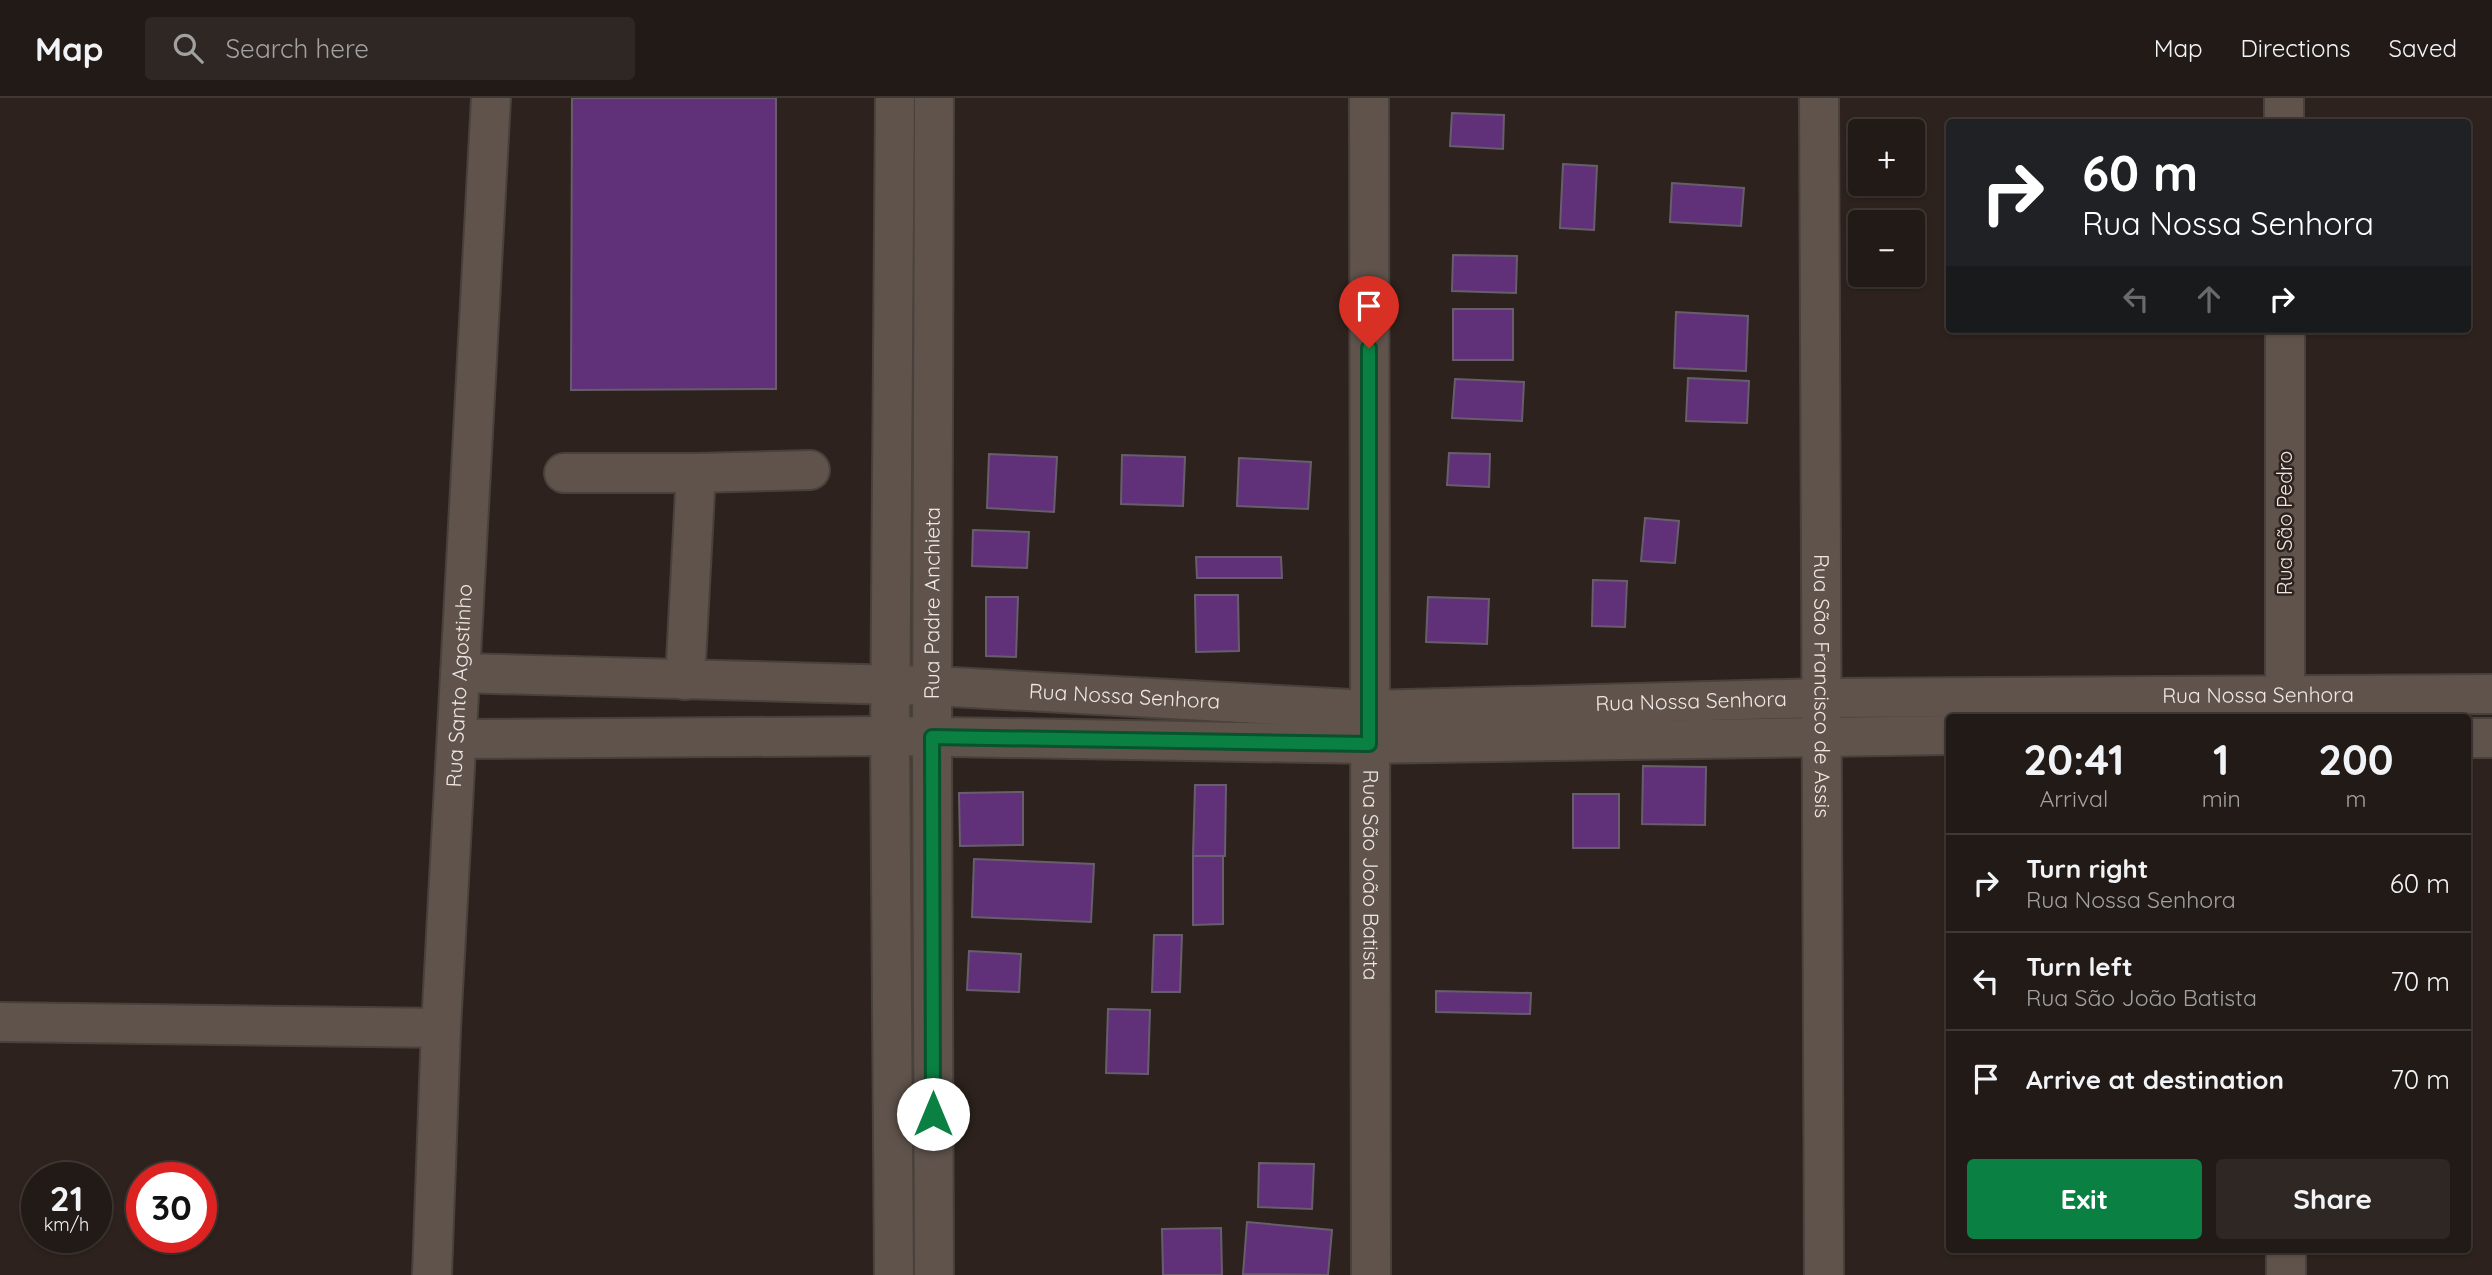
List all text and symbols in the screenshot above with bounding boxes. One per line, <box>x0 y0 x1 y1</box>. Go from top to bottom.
search box <box>145 17 635 80</box>
text: Map <box>35 28 103 69</box>
icon: search <box>169 29 207 67</box>
text: Search here <box>225 32 369 65</box>
text: Map <box>2154 33 2203 63</box>
text: Directions <box>2241 33 2351 63</box>
text: Saved <box>2389 33 2457 63</box>
map controls <box>1848 119 1925 287</box>
button: + <box>1848 119 1925 196</box>
text: 60 m <box>2082 142 2198 203</box>
icon: right <box>1967 147 2058 238</box>
text: Rua Nossa Senhora <box>2082 203 2374 243</box>
button: − <box>1848 210 1925 287</box>
pin <box>1339 276 1399 348</box>
icon: left <box>2117 280 2155 318</box>
icon: ahead <box>2190 280 2228 318</box>
icon: right <box>2263 280 2301 318</box>
icon: arrive <box>1350 287 1388 325</box>
street label: Rua São Pedro <box>2271 451 2297 595</box>
street label: Rua Padre Anchieta <box>918 507 945 699</box>
street label: Rua São Francisco de Assis <box>1809 554 1836 818</box>
street label: Rua Santo Agostinho <box>440 583 477 788</box>
street label: Rua Nossa Senhora <box>1028 677 1221 714</box>
street label: Rua Nossa Senhora <box>2162 681 2354 708</box>
street label: Rua Nossa Senhora <box>1595 685 1787 716</box>
text: 20:41 <box>2023 733 2124 786</box>
text: 1 <box>2213 733 2229 786</box>
text: 200 <box>2318 733 2394 786</box>
street label: Rua São João Batista <box>1358 770 1384 980</box>
text: Arrival <box>2039 784 2108 813</box>
text: min <box>2202 784 2241 813</box>
text: m <box>2345 784 2366 813</box>
text: Turn right <box>2026 852 2148 885</box>
icon: right <box>1967 864 2005 902</box>
text: 60 m <box>2390 867 2450 900</box>
text: Rua Nossa Senhora <box>2026 885 2236 914</box>
text: Turn left <box>2026 950 2133 983</box>
icon: left <box>1967 962 2005 1000</box>
text: 70 m <box>2390 965 2450 998</box>
text: Rua São João Batista <box>2026 983 2257 1012</box>
icon: arrive <box>1967 1060 2005 1098</box>
text: Arrive at destination <box>2026 1063 2284 1096</box>
text: 70 m <box>2390 1063 2450 1096</box>
position arrow <box>896 1077 970 1151</box>
button: Exit <box>1967 1159 2202 1239</box>
button: Share <box>2216 1159 2450 1239</box>
speed limit sign: 30 <box>126 1162 217 1253</box>
text: 21 <box>50 1176 83 1220</box>
text: km/h <box>44 1213 89 1236</box>

